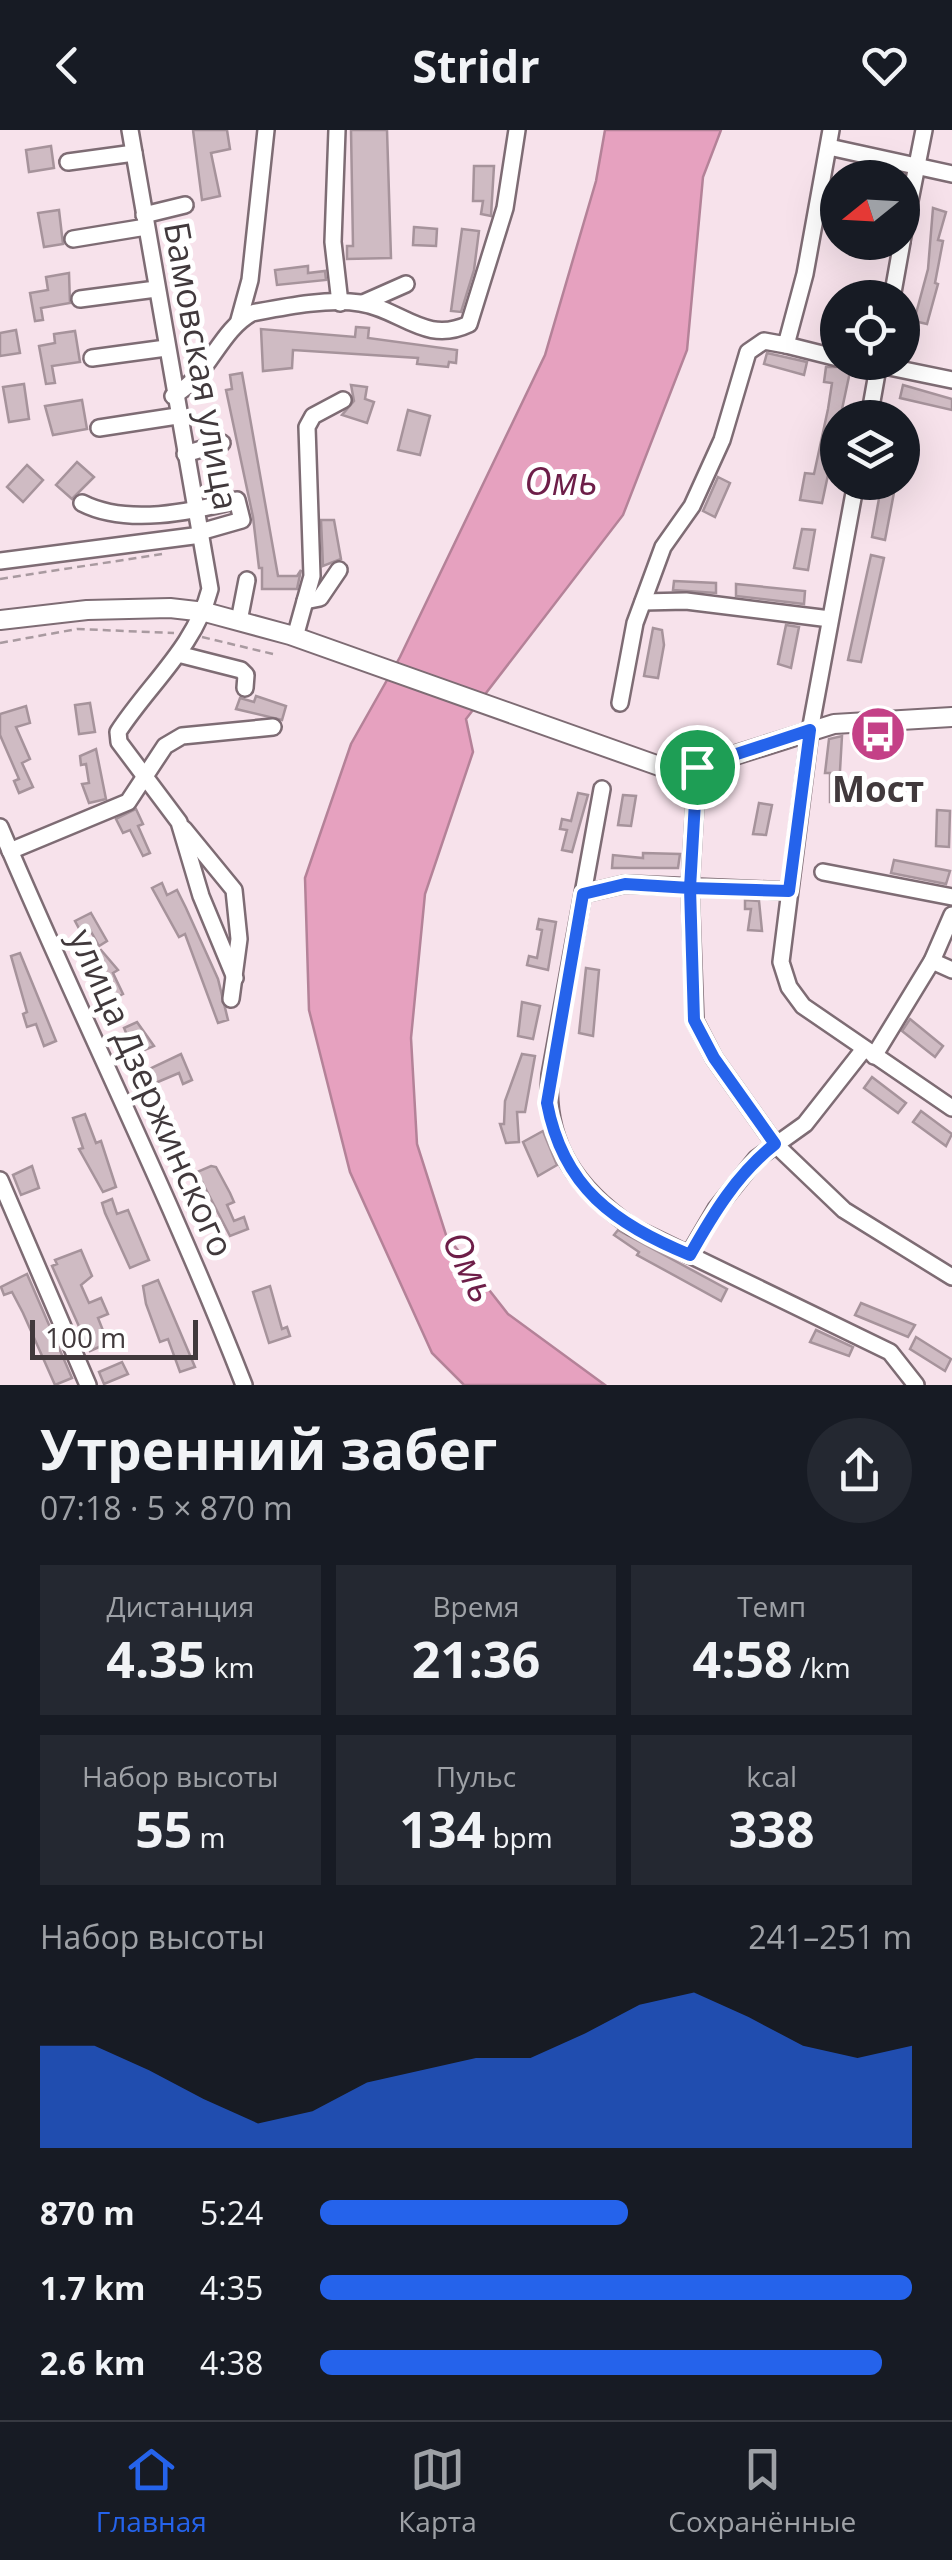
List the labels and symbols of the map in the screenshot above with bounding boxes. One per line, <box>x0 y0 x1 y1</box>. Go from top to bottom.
north arrow <box>820 160 920 260</box>
street label: Бамовская улица <box>154 218 251 513</box>
water label: Омь <box>524 454 598 506</box>
bus stop icon: Мост <box>848 704 908 764</box>
pin <box>655 725 740 810</box>
place label: Мост <box>832 765 924 812</box>
street label: улица Дзержинского <box>59 921 246 1264</box>
water label: Омь <box>431 1222 510 1311</box>
scale bar <box>30 1315 198 1360</box>

